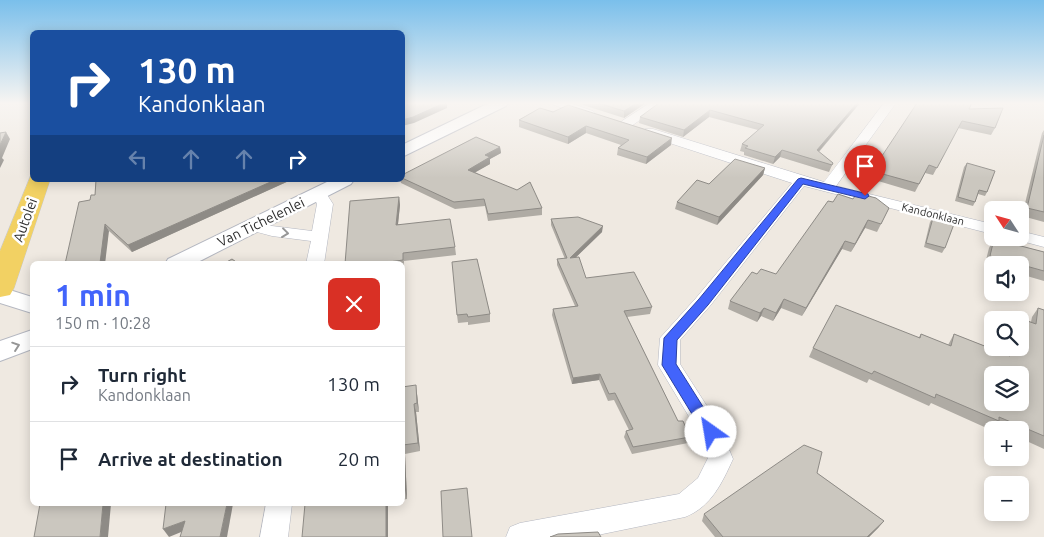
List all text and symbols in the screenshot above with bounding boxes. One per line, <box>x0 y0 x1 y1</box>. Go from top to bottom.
icon: right <box>55 50 120 115</box>
text: 130 m <box>138 50 236 90</box>
text: Kandonklaan <box>138 91 266 116</box>
icon: left <box>124 145 152 173</box>
icon: ahead <box>177 145 205 173</box>
icon: ahead <box>230 145 258 173</box>
icon: right <box>283 145 311 173</box>
pin <box>844 145 886 196</box>
icon: arrive <box>851 152 879 180</box>
street label: Van Tichelenlei <box>215 194 307 250</box>
street label: Autolei <box>10 196 40 244</box>
street label: Kandonklaan <box>901 200 965 228</box>
north arrow <box>984 201 1029 246</box>
map controls <box>984 201 1029 521</box>
one-way arrow <box>281 227 289 238</box>
button: sound <box>984 256 1029 301</box>
text: 1 min <box>55 278 131 312</box>
button: close <box>328 278 380 330</box>
button: search <box>984 311 1029 356</box>
text: 150 m · 10:28 <box>55 314 151 332</box>
one-way arrow <box>12 341 20 351</box>
text: Turn right <box>98 364 186 386</box>
button: layers <box>984 366 1029 411</box>
icon: right <box>55 370 83 398</box>
text: 130 m <box>327 373 380 395</box>
text: Kandonklaan <box>98 386 191 404</box>
position arrow <box>684 405 736 457</box>
button: + <box>984 421 1029 466</box>
icon: arrive <box>55 445 83 473</box>
text: Arrive at destination <box>98 448 283 470</box>
text: 20 m <box>338 448 380 470</box>
button: − <box>984 476 1029 521</box>

